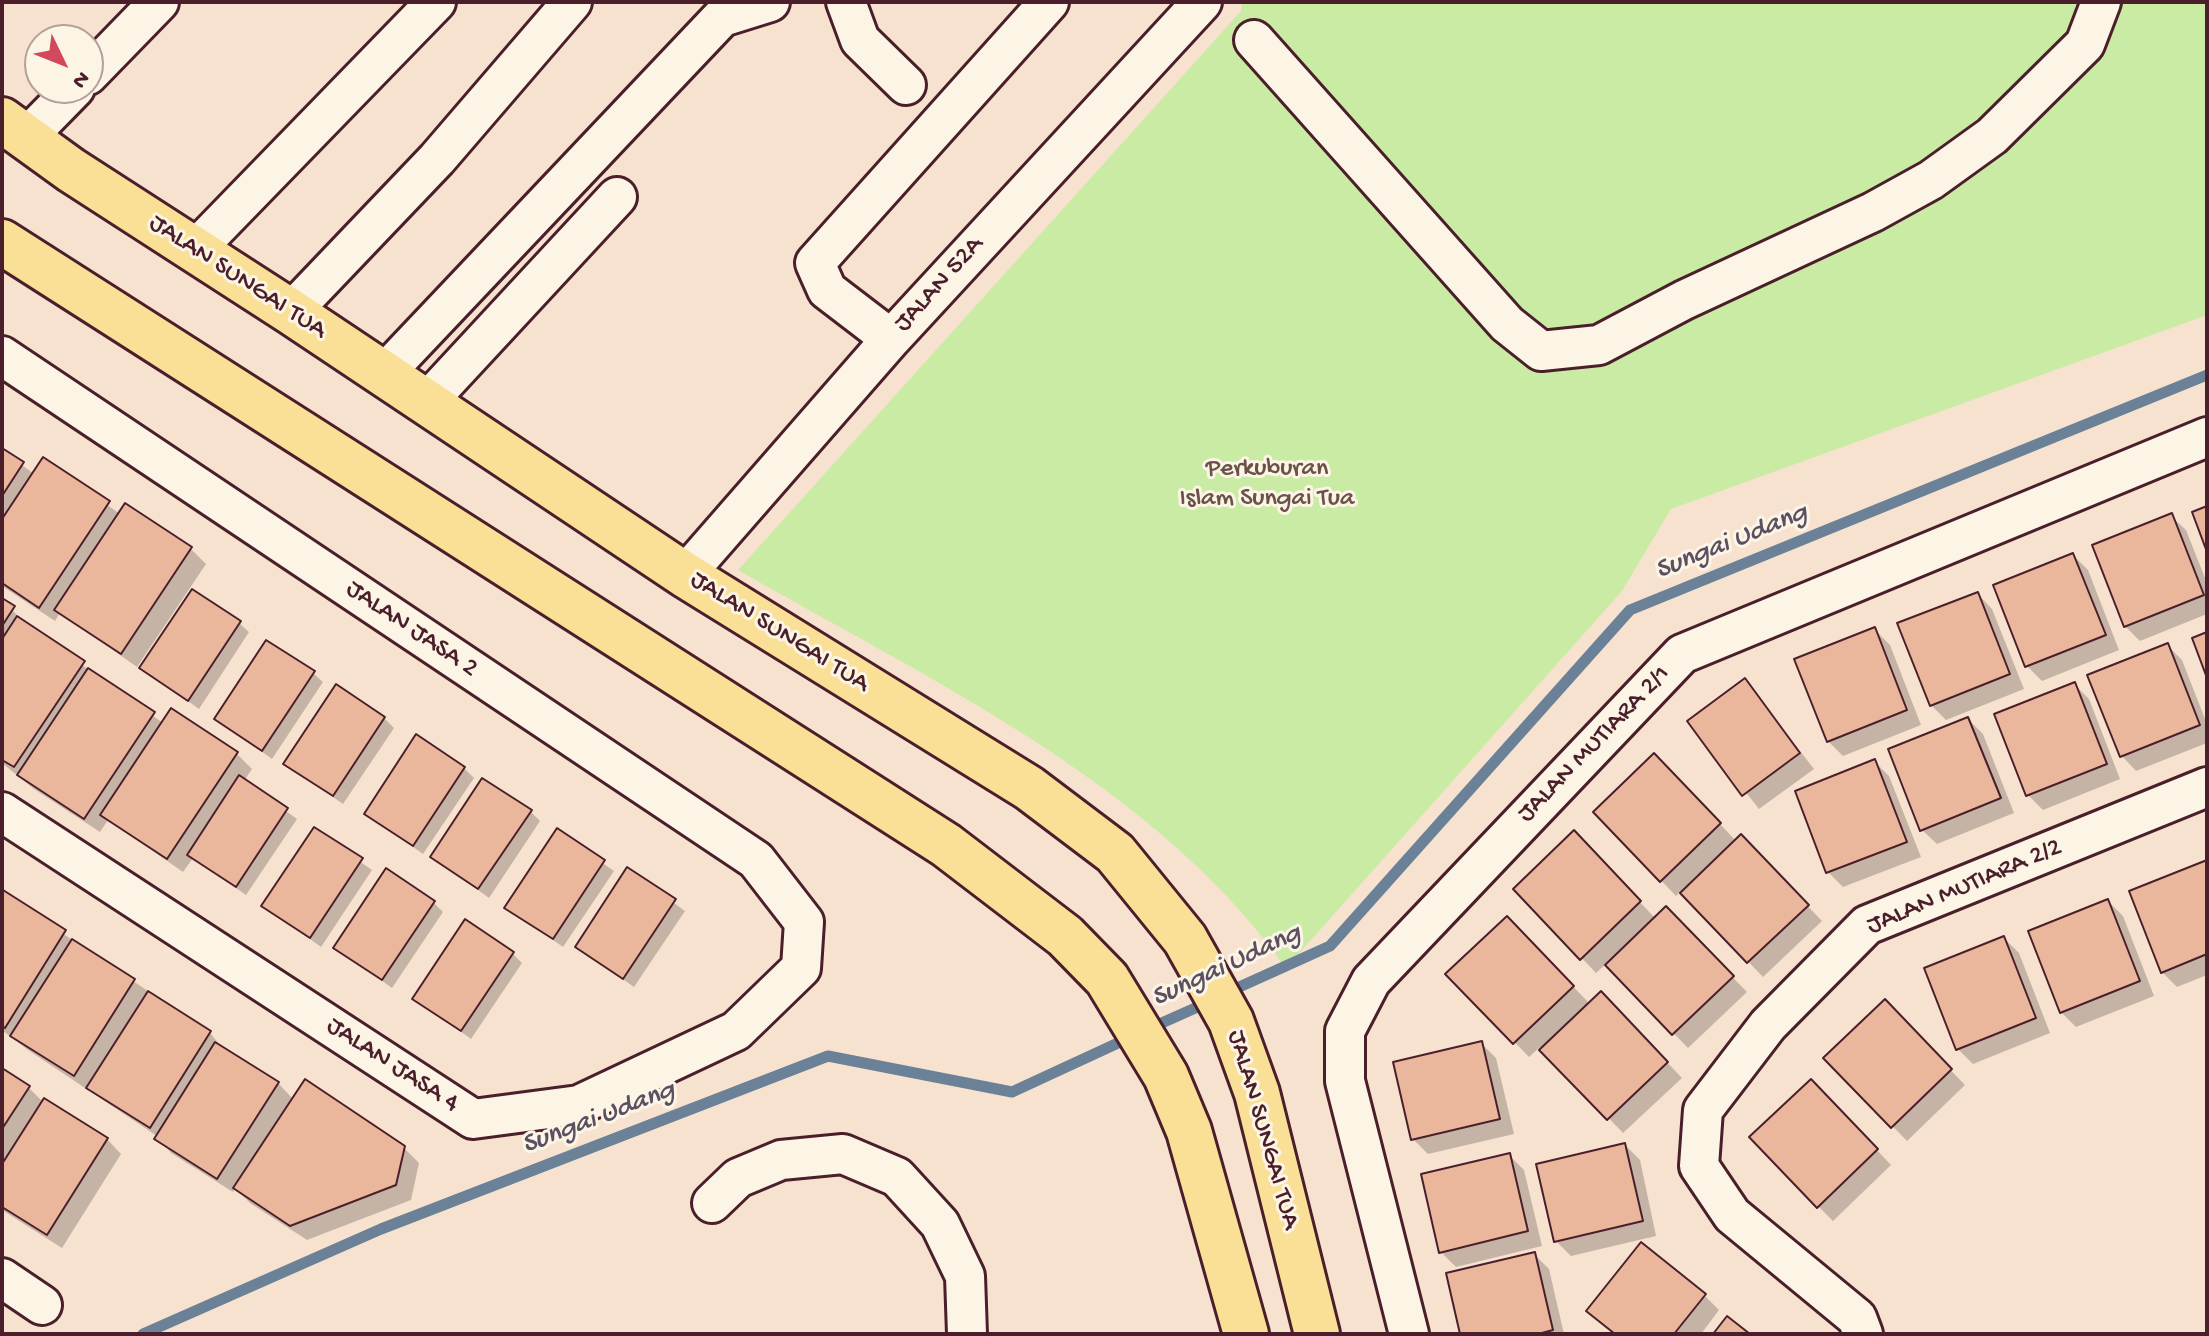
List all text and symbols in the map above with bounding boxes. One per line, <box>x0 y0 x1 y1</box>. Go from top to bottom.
north arrow <box>24 24 104 104</box>
text: N <box>66 65 94 93</box>
street label: JALAN SUNGAI TUA <box>142 209 332 347</box>
street label: JALAN 52A <box>889 230 991 340</box>
park label: Perkuburan Islam Sungai Tua <box>1180 454 1354 516</box>
water label: Sungai Udang <box>1651 497 1813 589</box>
street label: JALAN SUNGAI TUA <box>684 565 874 701</box>
street label: JALAN JASA 2 <box>339 574 483 686</box>
street label: JALAN MUTIARA 2/1 <box>1512 660 1678 830</box>
street label: JALAN MUTIARA 2/2 <box>1863 833 2067 943</box>
water label: Sungai Udang <box>1147 918 1307 1016</box>
street label: JALAN JASA 4 <box>320 1012 464 1120</box>
street label: JALAN SUNGAI TUA <box>1219 1027 1305 1233</box>
water label: Sungai Udang <box>518 1074 680 1164</box>

